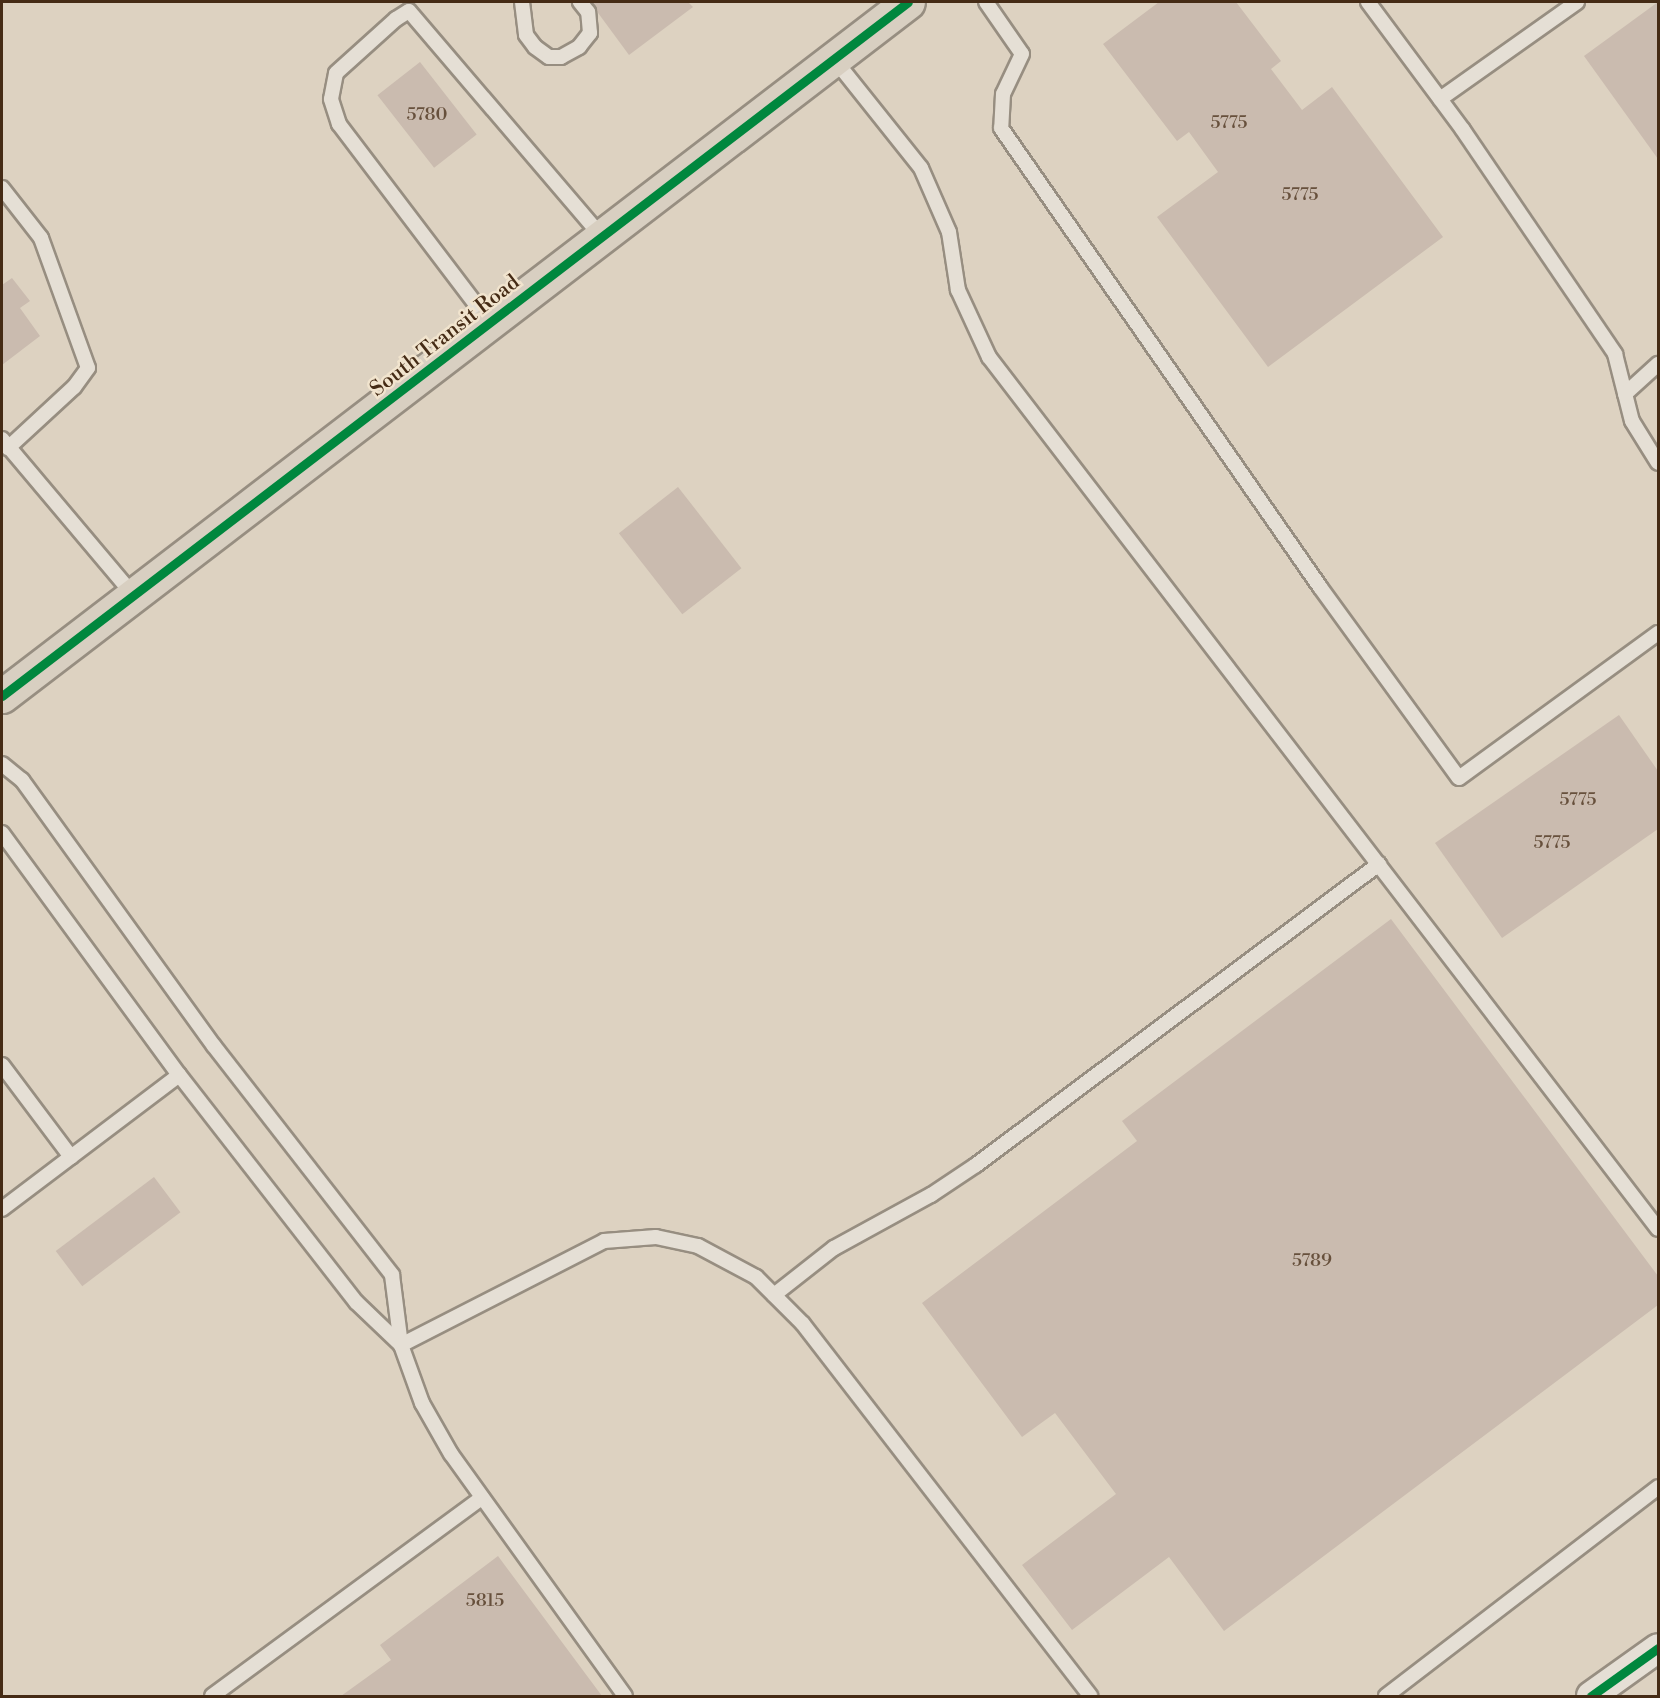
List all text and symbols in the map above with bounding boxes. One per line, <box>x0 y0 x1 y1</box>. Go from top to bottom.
house number: 5780 <box>407 104 447 126</box>
house number: 5775 <box>1211 112 1247 134</box>
house number: 5775 <box>1282 184 1318 206</box>
street label: South Transit Road <box>365 270 525 402</box>
house number: 5775 <box>1560 789 1596 811</box>
house number: 5775 <box>1534 832 1570 854</box>
house number: 5789 <box>1292 1250 1332 1272</box>
house number: 5815 <box>466 1590 504 1612</box>

